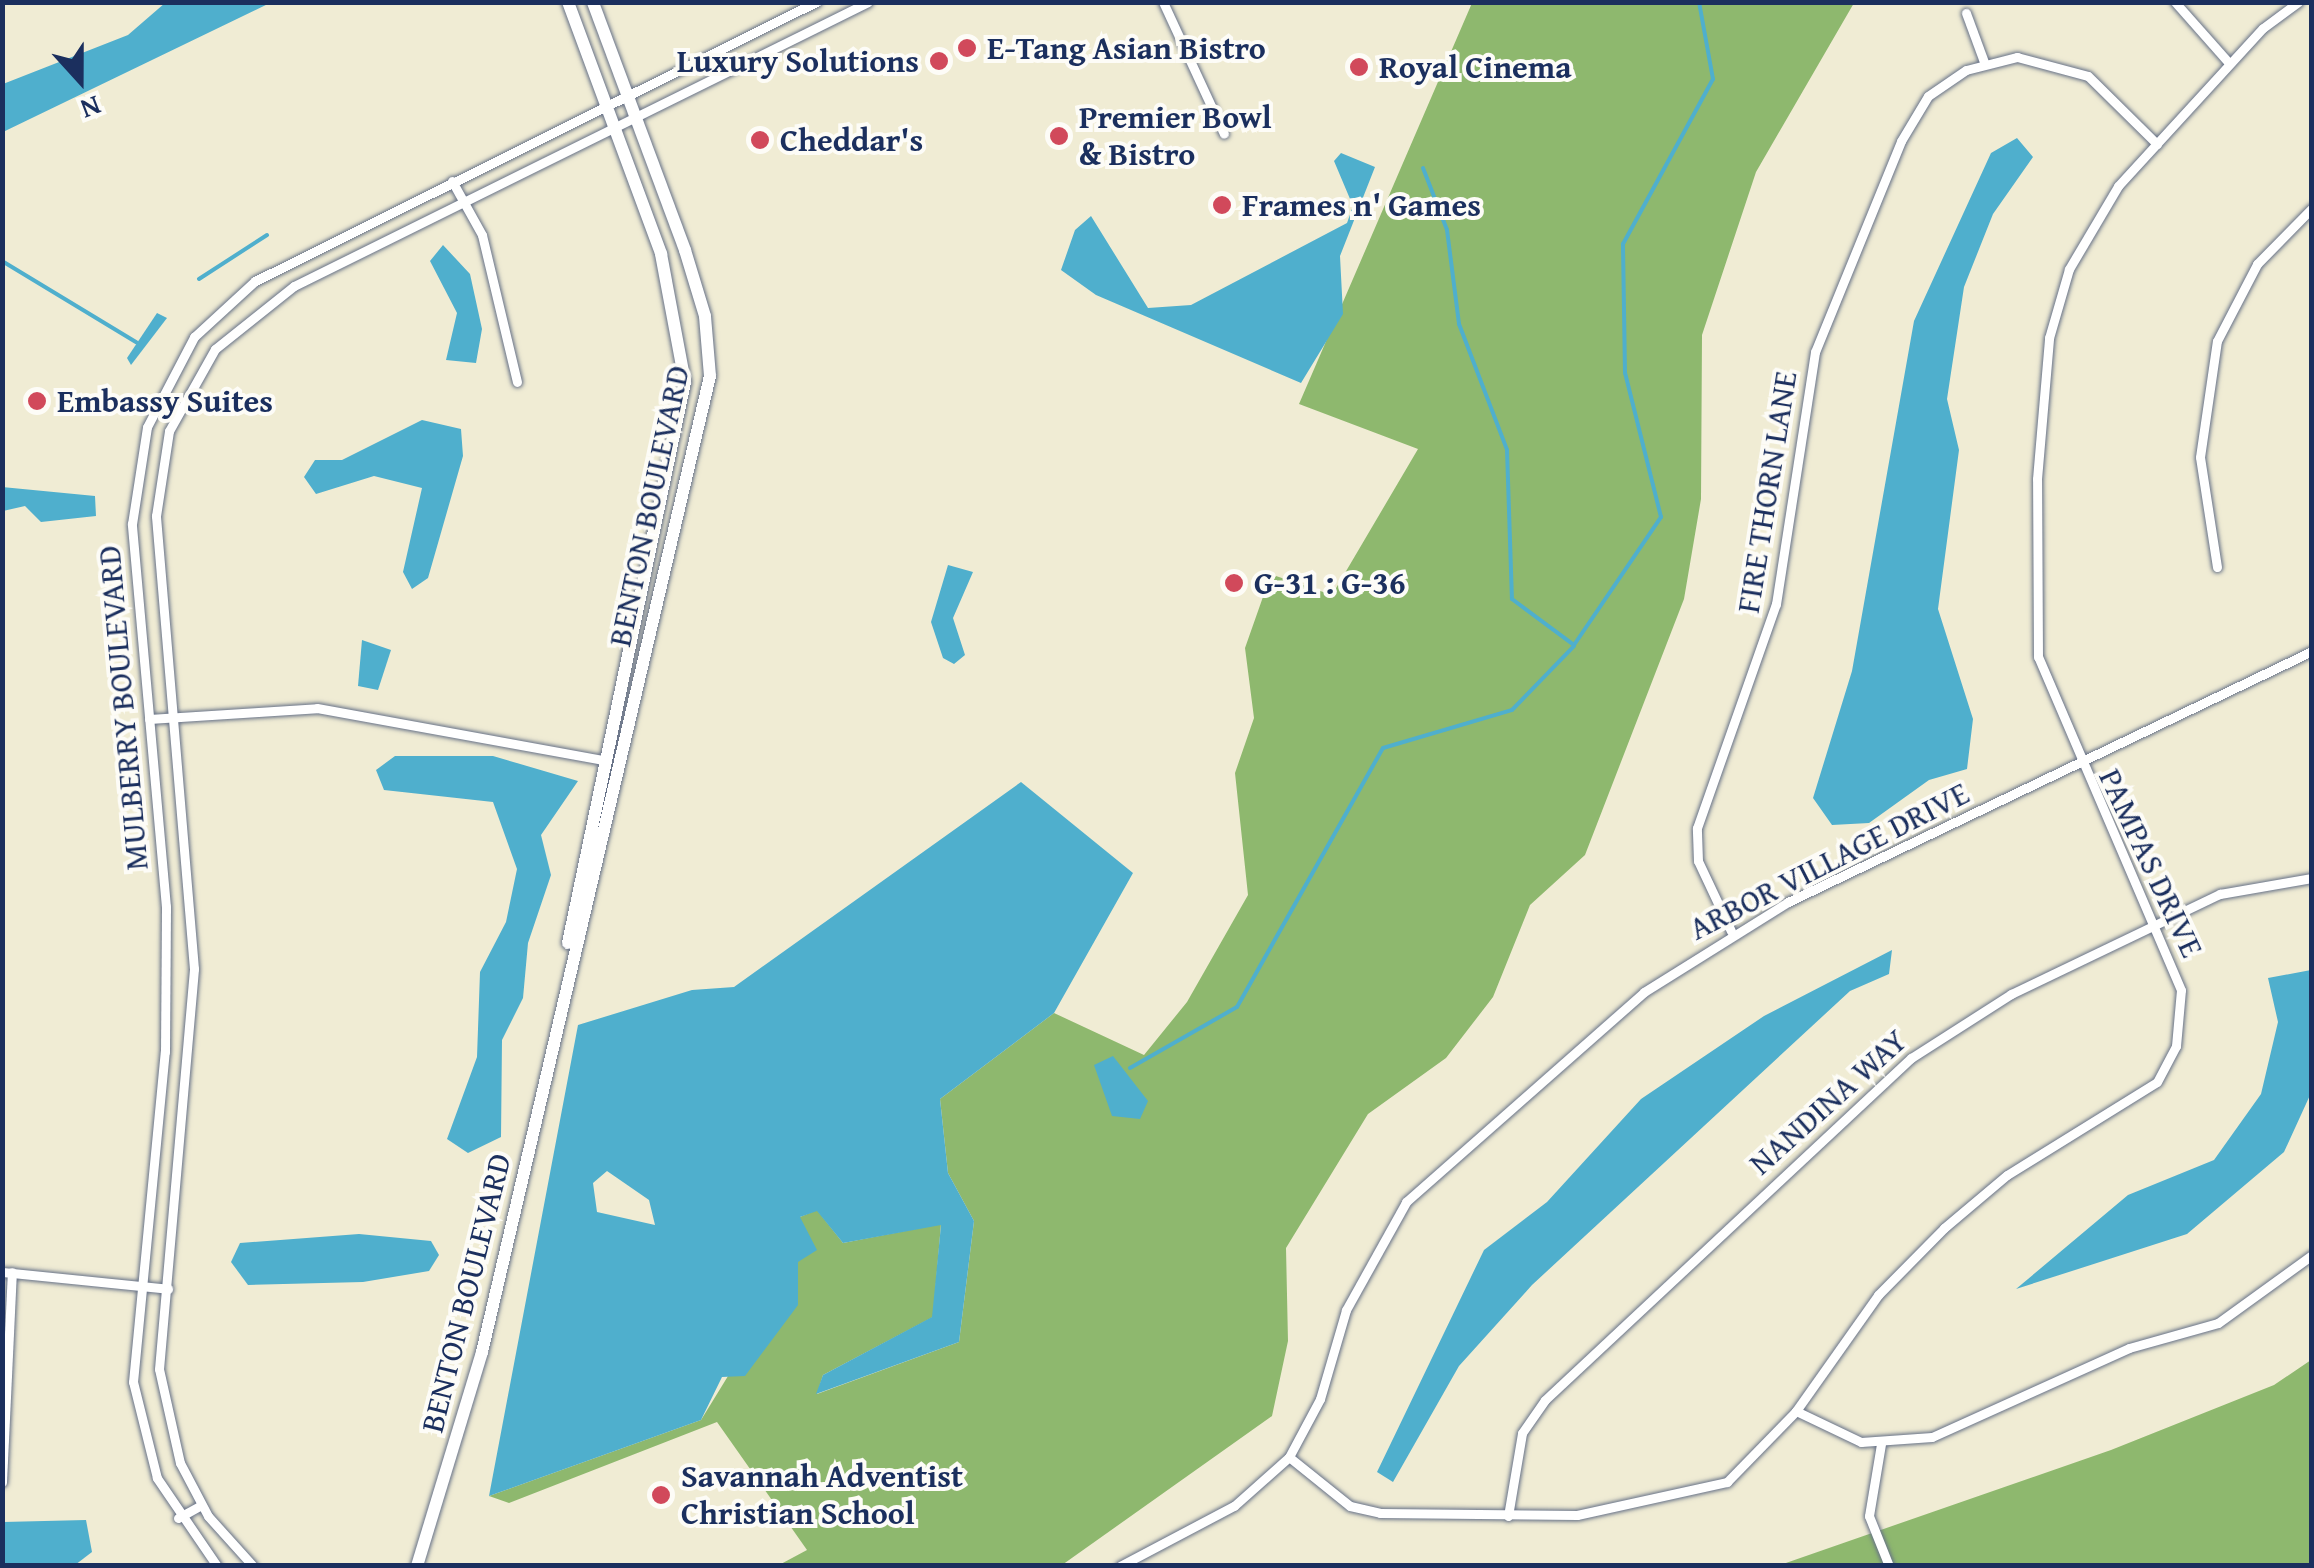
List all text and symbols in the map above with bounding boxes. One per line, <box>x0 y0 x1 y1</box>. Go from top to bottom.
place label: E-Tang Asian Bistro <box>987 29 1266 67</box>
north arrow <box>30 30 130 130</box>
marker: E-Tang Asian Bistro <box>956 37 978 59</box>
place label: Luxury Solutions <box>677 42 919 80</box>
place label: Royal Cinema <box>1379 48 1572 86</box>
marker: Luxury Solutions <box>928 50 950 72</box>
marker: Royal Cinema <box>1348 56 1370 78</box>
text: N <box>75 86 107 131</box>
place label: Premier Bowl & Bistro <box>1079 99 1272 174</box>
place label: Cheddar's <box>780 121 923 159</box>
marker: Premier Bowl & Bistro <box>1048 125 1070 147</box>
marker: Cheddar's <box>749 129 771 151</box>
place label: Frames n' Games <box>1242 186 1481 224</box>
marker: Frames n' Games <box>1211 194 1233 216</box>
street label: BENTON BOULEVARD <box>600 362 698 650</box>
street label: FIRE THORN LANE <box>1729 368 1805 616</box>
place label: Embassy Suites <box>57 382 273 420</box>
marker: Embassy Suites <box>26 390 48 412</box>
street label: MULBERRY BOULEVARD <box>90 544 156 872</box>
place label: G-31 : G-36 <box>1254 564 1405 602</box>
marker: G-31 : G-36 <box>1223 572 1245 594</box>
street label: PAMPAS DRIVE <box>2091 763 2211 963</box>
street label: ARBOR VILLAGE DRIVE <box>1683 774 1975 948</box>
street label: NANDINA WAY <box>1741 1021 1915 1183</box>
street label: BENTON BOULEVARD <box>413 1150 519 1436</box>
place label: Savannah Adventist Christian School <box>681 1458 963 1533</box>
marker: Savannah Adventist Christian School <box>650 1484 672 1506</box>

